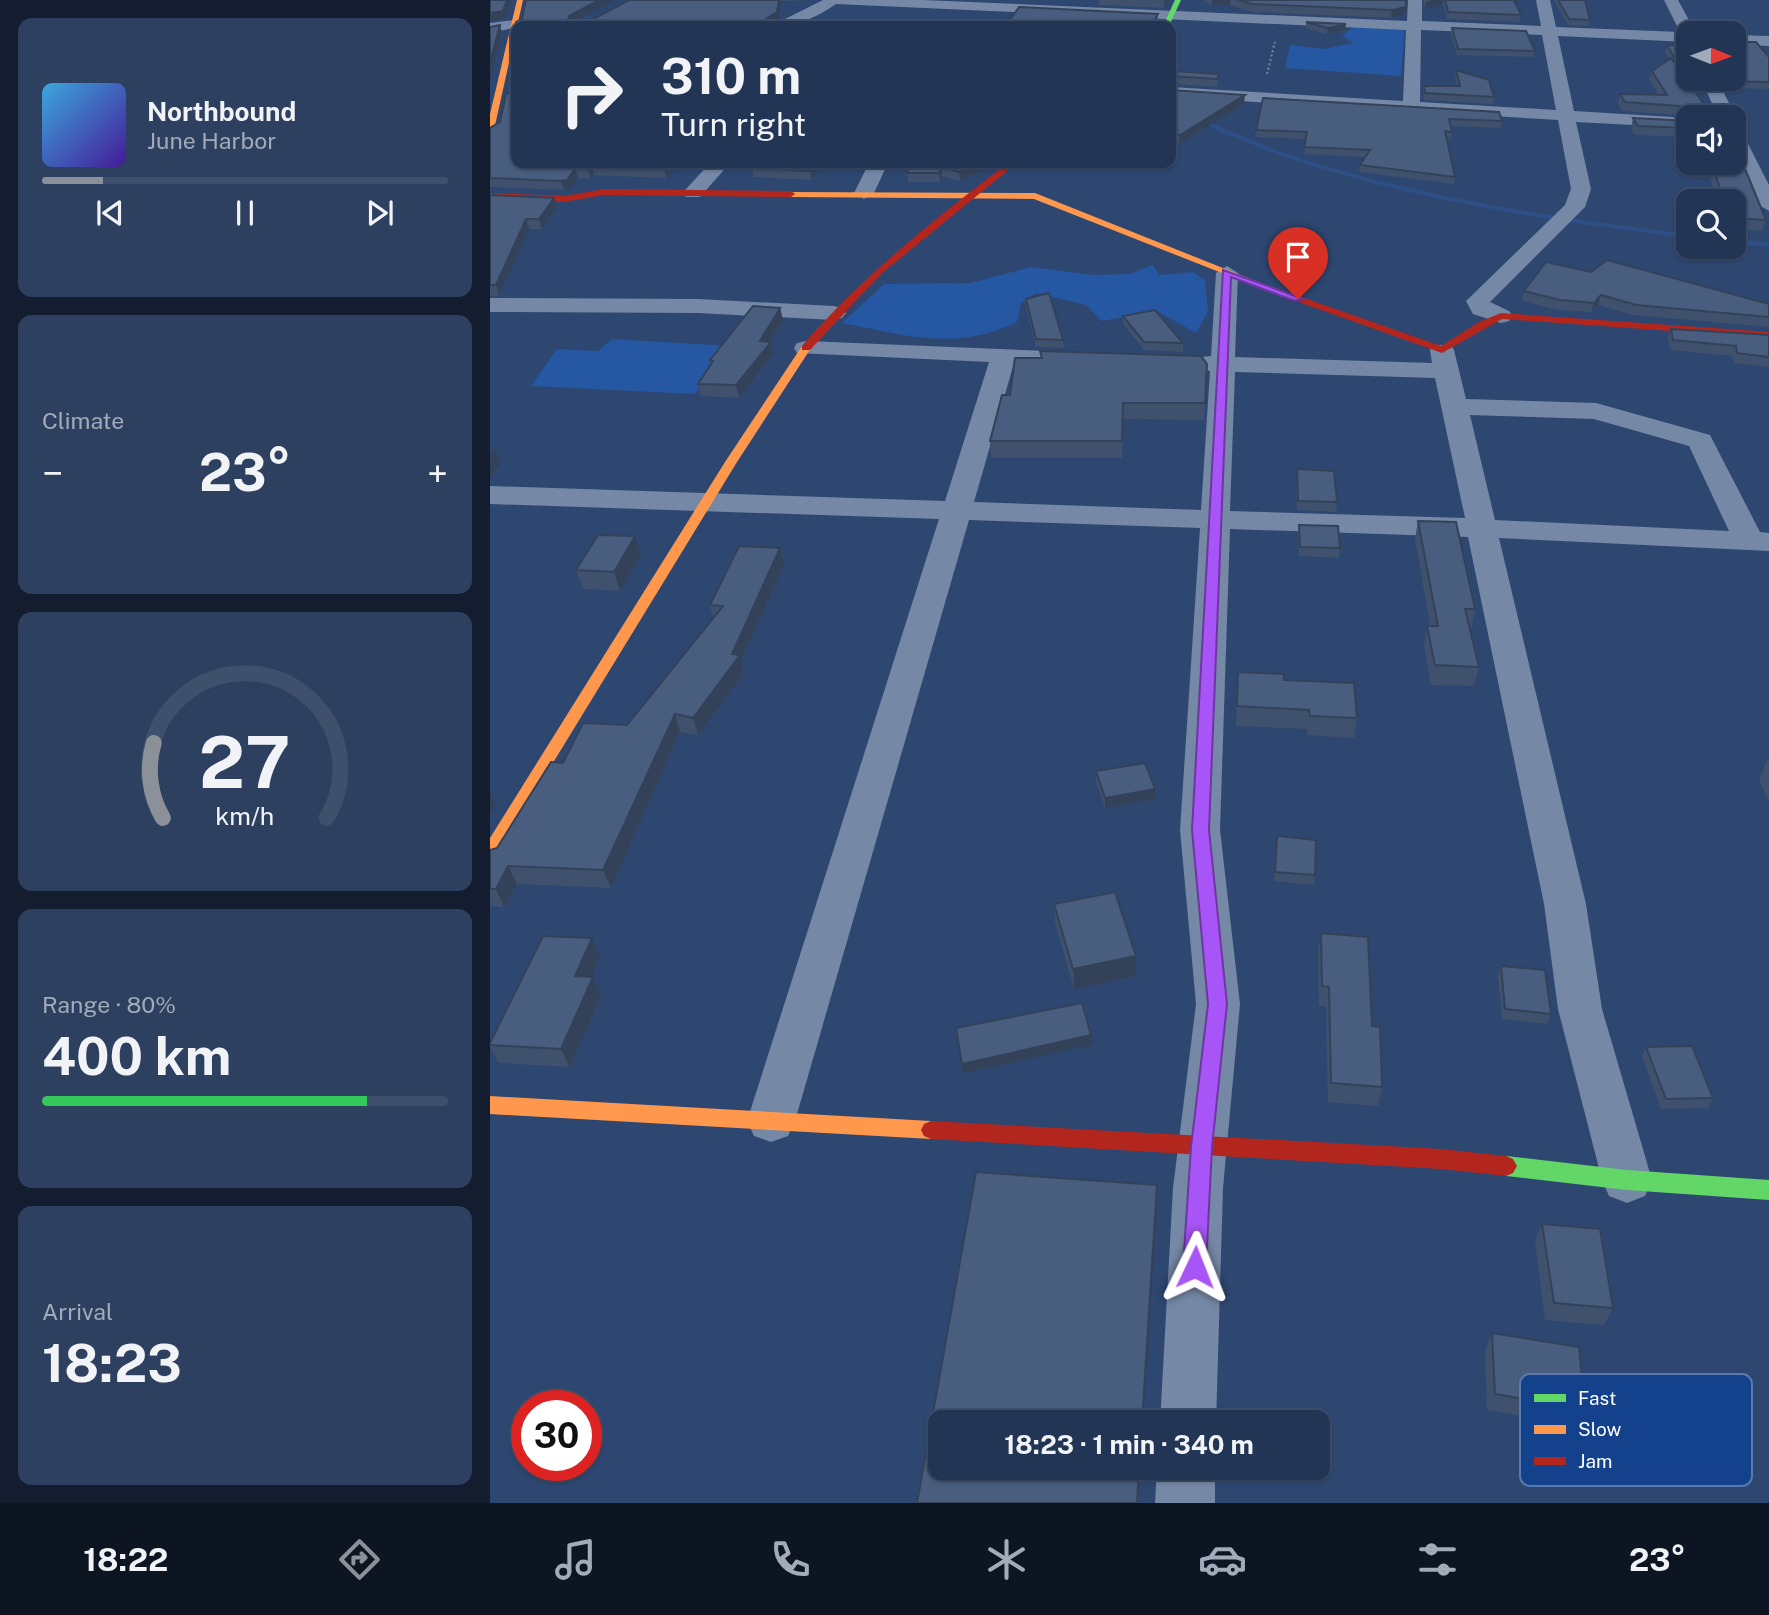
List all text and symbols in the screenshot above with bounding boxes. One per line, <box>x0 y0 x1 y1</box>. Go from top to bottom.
north arrow <box>1676 21 1746 91</box>
map controls <box>1676 21 1746 259</box>
text: 310 m <box>661 47 801 105</box>
icon: right <box>546 49 637 140</box>
text: Northbound <box>147 96 296 127</box>
button: sound <box>1676 105 1746 175</box>
text: Turn right <box>661 106 806 143</box>
text: June Harbor <box>147 127 276 154</box>
button: search <box>1676 189 1746 259</box>
icon: previous <box>91 194 129 232</box>
icon: pause <box>226 194 264 232</box>
icon: next <box>361 194 399 232</box>
pin <box>1268 227 1328 299</box>
icon: arrive <box>1279 238 1317 276</box>
text: Climate <box>42 407 124 434</box>
text: 23° <box>199 442 291 503</box>
text: − <box>42 451 63 496</box>
text: + <box>427 451 448 496</box>
text: 27 <box>199 719 291 804</box>
text: km/h <box>216 800 274 830</box>
text: Range · 80% <box>42 991 176 1018</box>
text: 400 km <box>42 1026 231 1087</box>
position arrow <box>1158 1230 1232 1304</box>
text: Arrival <box>42 1298 113 1325</box>
text: 18:23 <box>42 1333 182 1394</box>
legend <box>1520 1374 1752 1486</box>
text: Fast <box>1578 1387 1616 1409</box>
speed limit sign: 30 <box>511 1390 602 1481</box>
text: Slow <box>1578 1418 1622 1440</box>
text: 18:23 · 1 min · 340 m <box>1004 1429 1254 1460</box>
text: Jam <box>1578 1450 1612 1472</box>
icon: directions <box>335 1535 384 1584</box>
icon: music <box>551 1535 600 1584</box>
icon: phone <box>766 1535 815 1584</box>
icon: climate <box>982 1535 1031 1584</box>
icon: car <box>1198 1535 1247 1584</box>
icon: filters <box>1413 1535 1462 1584</box>
text: 18:22 <box>83 1541 168 1578</box>
text: 23° <box>1629 1541 1686 1578</box>

